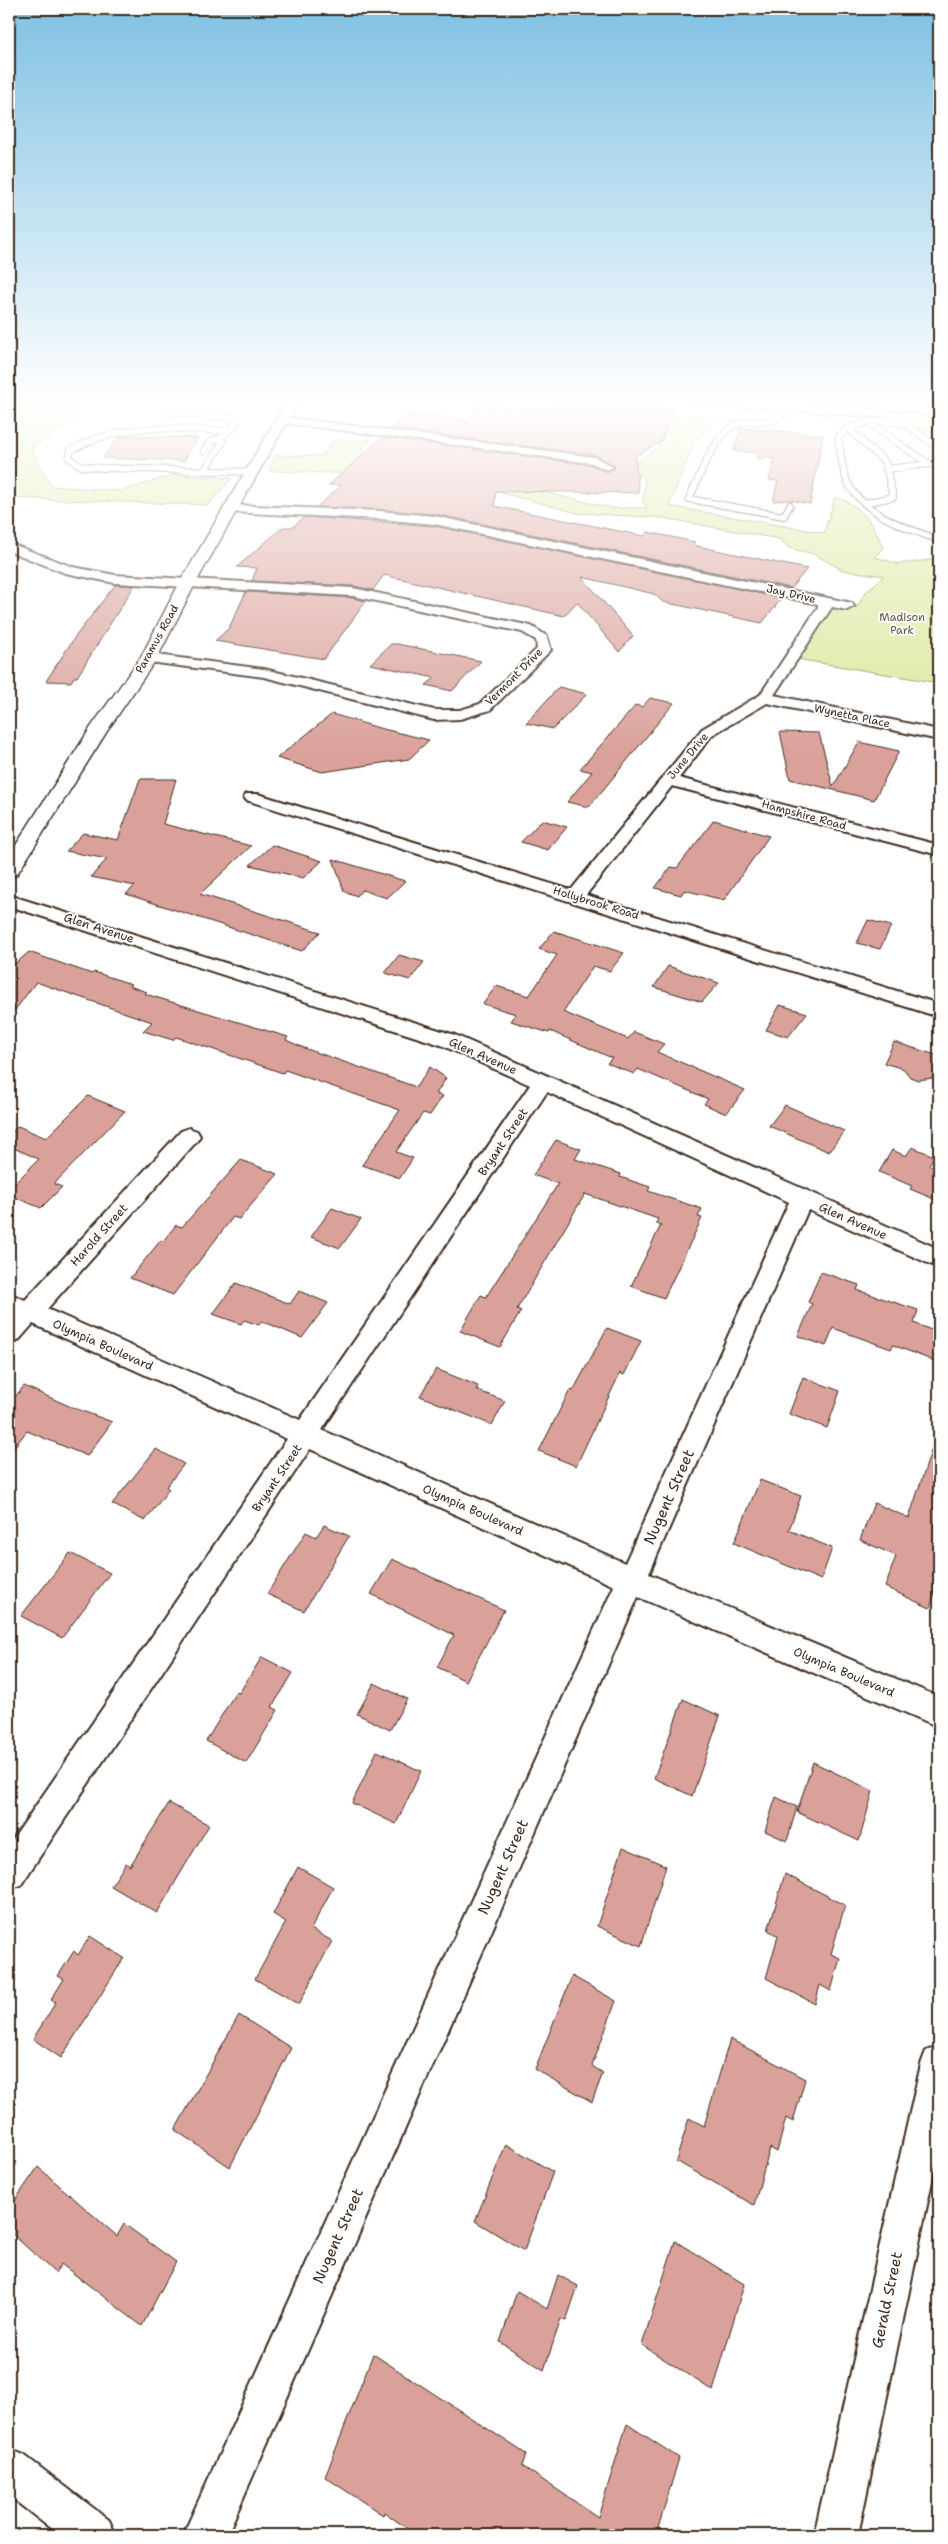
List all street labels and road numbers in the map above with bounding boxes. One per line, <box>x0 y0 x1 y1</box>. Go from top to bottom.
street label: Jay Drive <box>765 581 817 607</box>
street label: Paramus Road <box>132 602 182 676</box>
street label: Vermont Drive <box>482 645 546 709</box>
street label: Wynetta Place <box>813 701 891 731</box>
street label: June Drive <box>664 730 712 782</box>
street label: Hampshire Road <box>760 796 848 834</box>
street label: Hollybrook Road <box>551 883 641 923</box>
street label: Glen Avenue <box>62 909 136 947</box>
street label: Glen Avenue <box>446 1034 520 1078</box>
street label: Bryant Street <box>474 1105 532 1179</box>
street label: Glen Avenue <box>816 1199 890 1243</box>
street label: Harold Street <box>67 1200 131 1270</box>
street label: Olympia Boulevard <box>50 1316 156 1375</box>
street label: Bryant Street <box>248 1441 306 1515</box>
street label: Nugent Street <box>639 1446 699 1548</box>
street label: Olympia Boulevard <box>420 1481 526 1540</box>
street label: Olympia Boulevard <box>791 1643 897 1701</box>
street label: Nugent Street <box>473 1816 533 1918</box>
street label: Nugent Street <box>308 2185 368 2287</box>
street label: Gerald Street <box>867 2250 907 2350</box>

